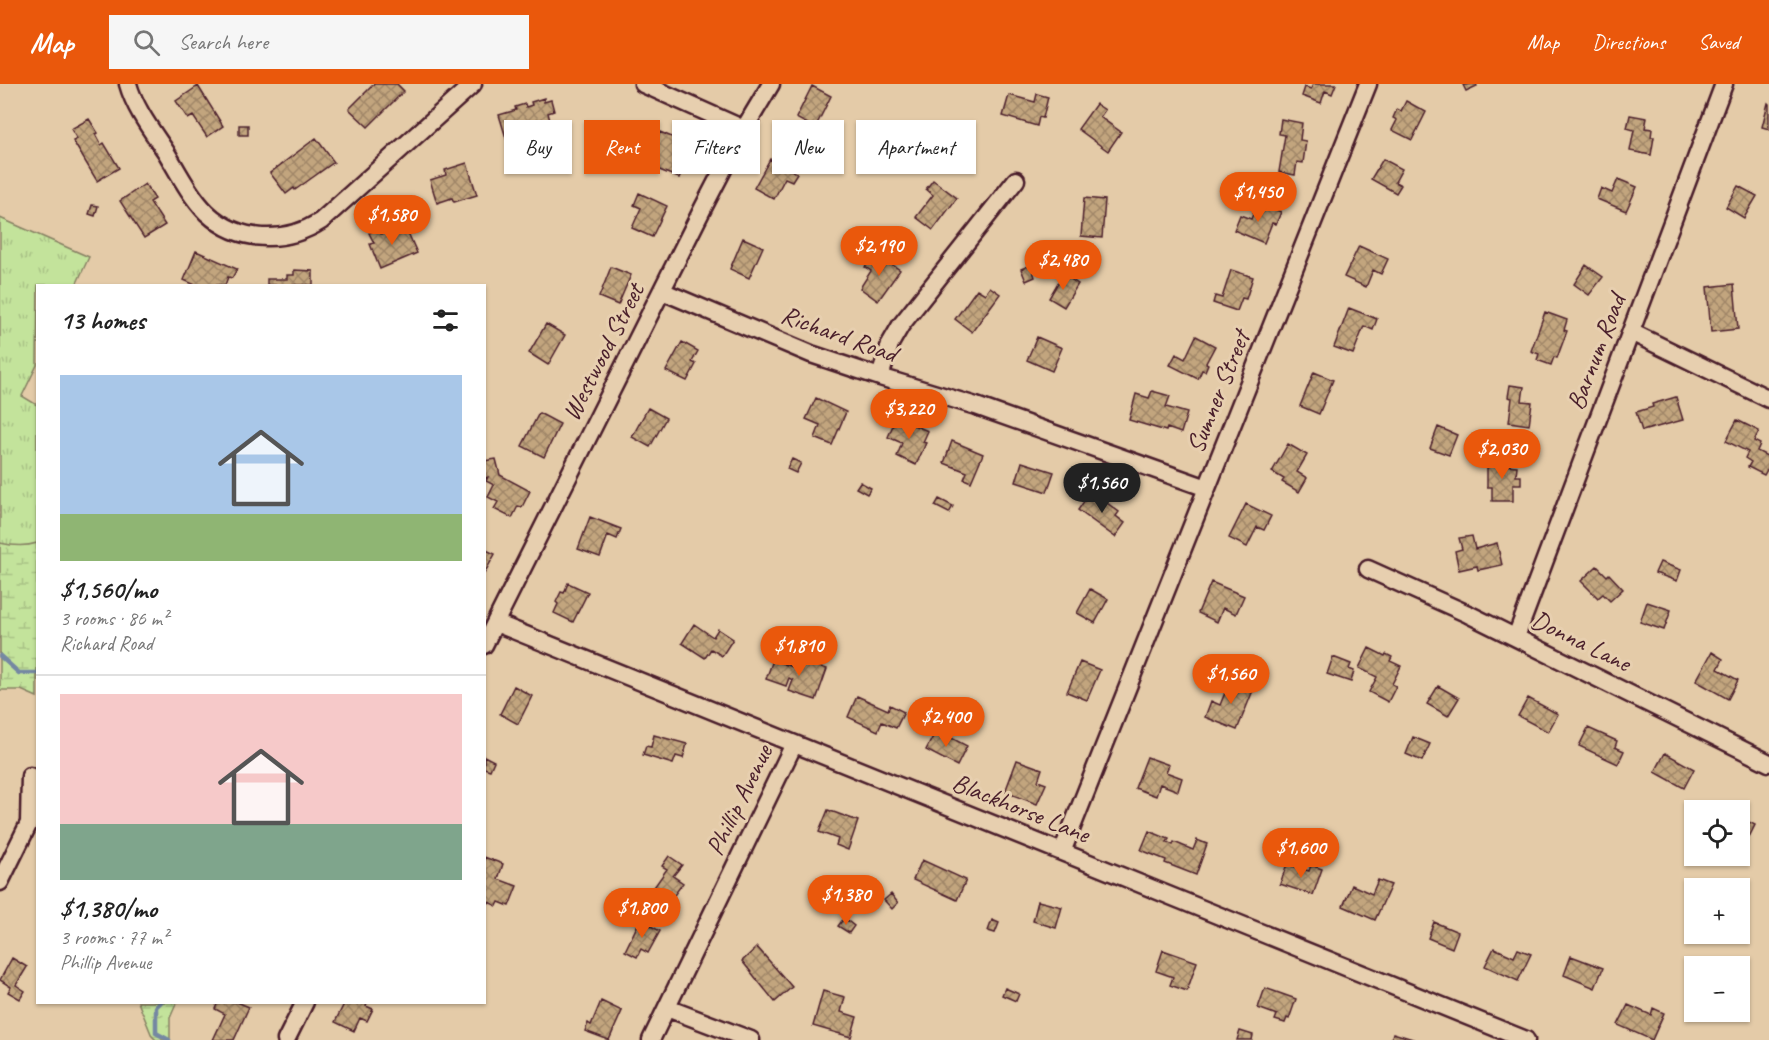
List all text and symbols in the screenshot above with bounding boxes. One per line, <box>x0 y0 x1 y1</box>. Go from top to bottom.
search box <box>109 15 529 69</box>
text: Map <box>30 25 73 60</box>
icon: search <box>130 26 163 59</box>
text: Search here <box>178 28 268 56</box>
text: Map <box>1527 29 1559 55</box>
text: Directions <box>1592 29 1665 55</box>
text: Saved <box>1698 29 1739 55</box>
chip: Buy <box>504 120 572 174</box>
chip: Rent <box>584 120 660 174</box>
chip: Filters <box>672 120 760 174</box>
chip: New <box>772 120 844 174</box>
chip: Apartment <box>856 120 976 174</box>
pin: $1,450 <box>1209 172 1307 223</box>
text: $1,450 <box>1234 179 1282 204</box>
pin: $1,580 <box>343 195 441 246</box>
text: $1,580 <box>368 202 416 227</box>
pin: $2,190 <box>830 226 928 277</box>
text: $2,190 <box>855 233 903 258</box>
pin: $2,480 <box>1014 240 1112 291</box>
text: $2,480 <box>1039 247 1087 272</box>
street label: Westwood Street <box>554 276 653 426</box>
street label: Barnum Road <box>1559 286 1634 414</box>
street label: Richard Road <box>777 298 905 371</box>
text: 13 homes <box>60 304 145 337</box>
icon: filters <box>429 304 462 337</box>
street label: Sumner Street <box>1179 323 1259 458</box>
pin: $3,220 <box>860 389 958 440</box>
text: $3,220 <box>885 396 933 421</box>
icon: home <box>207 414 315 522</box>
pin: $2,030 <box>1453 429 1551 480</box>
text: $2,030 <box>1478 436 1526 461</box>
pin: $1,560 <box>1053 463 1151 514</box>
text: $1,560 <box>1077 470 1127 495</box>
text: $1,560/mo <box>60 573 157 606</box>
street label: Donna Lane <box>1526 603 1638 680</box>
text: 3 rooms · 86 m² <box>60 606 168 631</box>
pin: $1,810 <box>750 626 848 677</box>
text: Richard Road <box>60 631 153 656</box>
text: $1,810 <box>775 633 823 658</box>
pin: $1,560 <box>1182 654 1280 705</box>
text: $1,560 <box>1206 661 1256 686</box>
pin: $2,400 <box>897 697 995 748</box>
text: $2,400 <box>922 704 970 729</box>
icon: home <box>207 733 315 841</box>
street label: Phillip Avenue <box>698 738 781 861</box>
street label: Blackhorse Lane <box>948 766 1096 851</box>
map controls <box>1684 800 1750 1022</box>
button: locate <box>1684 800 1750 866</box>
pin: $1,600 <box>1252 828 1350 879</box>
text: $1,600 <box>1276 835 1326 860</box>
pin: $1,380 <box>797 875 895 926</box>
button: + <box>1684 878 1750 944</box>
text: $1,380 <box>822 882 870 907</box>
pin: $1,800 <box>593 888 691 939</box>
text: $1,380/mo <box>60 892 157 925</box>
text: $1,800 <box>618 895 666 920</box>
text: 3 rooms · 77 m² <box>60 925 168 950</box>
text: Phillip Avenue <box>60 950 151 975</box>
button: − <box>1684 956 1750 1022</box>

